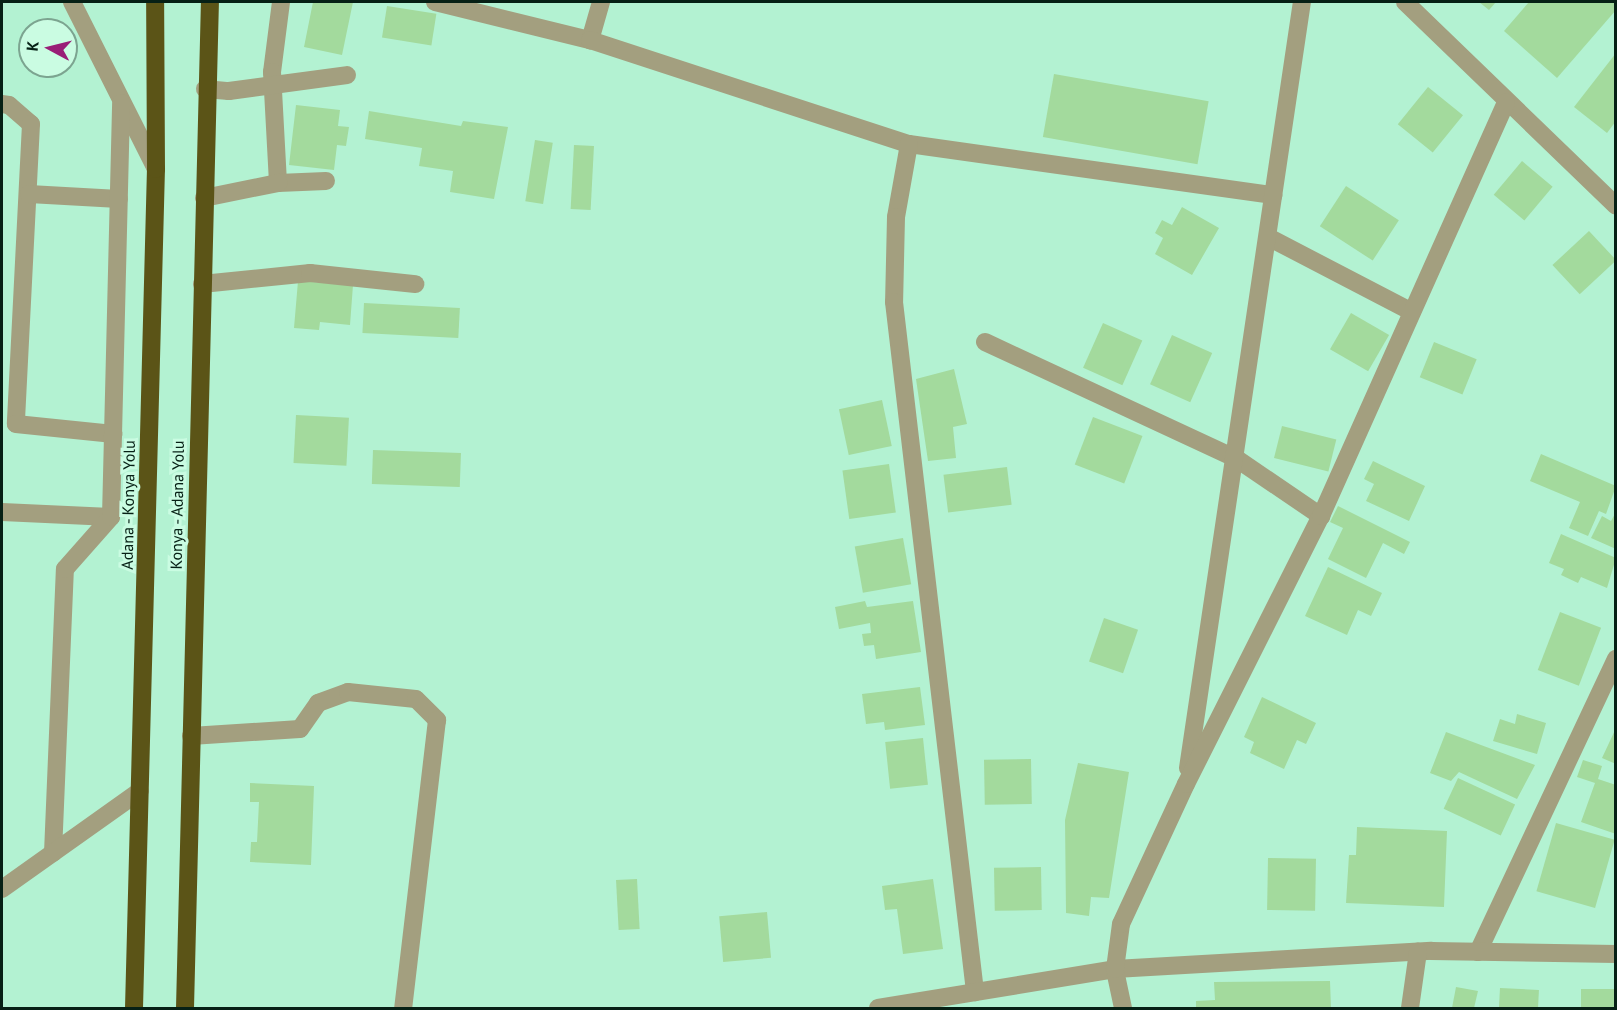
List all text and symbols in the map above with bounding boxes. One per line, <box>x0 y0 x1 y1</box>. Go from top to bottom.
north arrow <box>18 18 78 78</box>
text: K <box>22 40 43 52</box>
street label: Adana - Konya Yolu <box>117 439 139 571</box>
street label: Konya - Adana Yolu <box>166 439 188 571</box>

